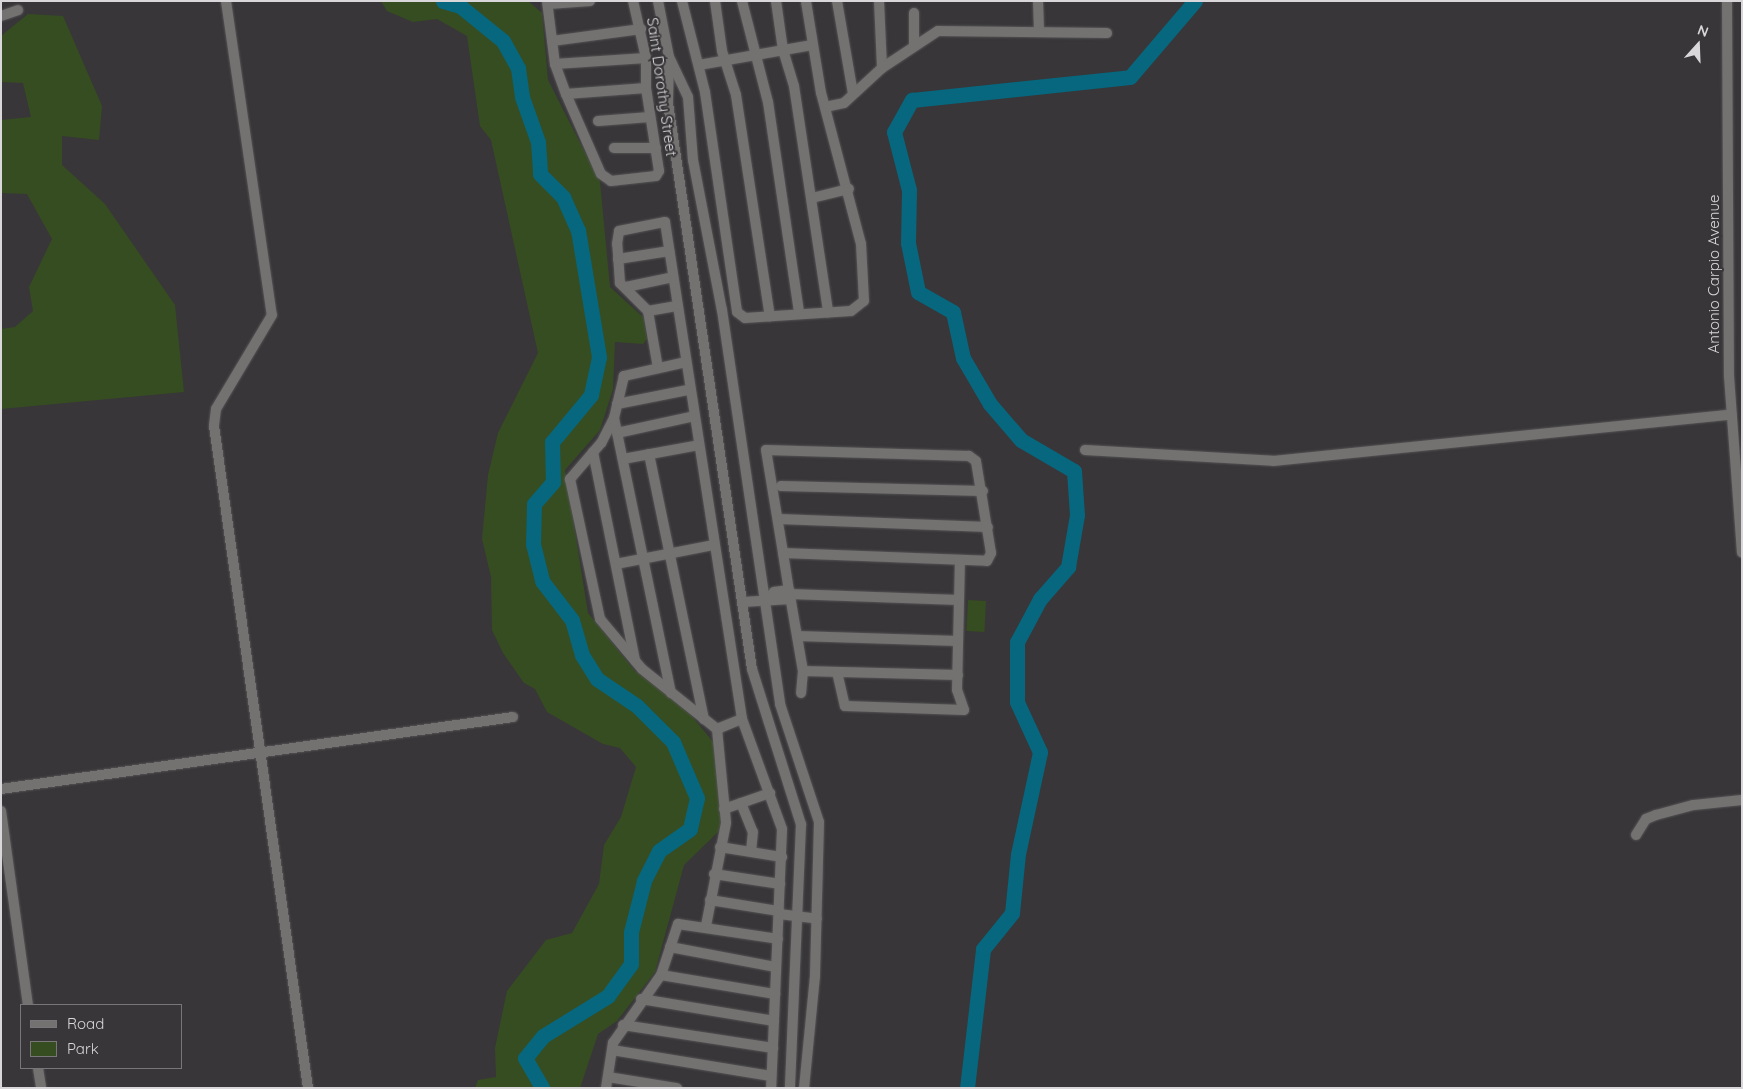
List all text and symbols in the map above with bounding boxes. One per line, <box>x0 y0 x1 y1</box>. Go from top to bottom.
street label: Saint Dorothy Street <box>643 16 681 158</box>
north arrow <box>1673 20 1723 70</box>
text: N <box>1695 21 1711 41</box>
street label: Antonio Carpio Avenue <box>1705 195 1723 353</box>
legend <box>20 1004 182 1069</box>
text: Road <box>67 1014 104 1033</box>
text: Park <box>67 1039 99 1058</box>

